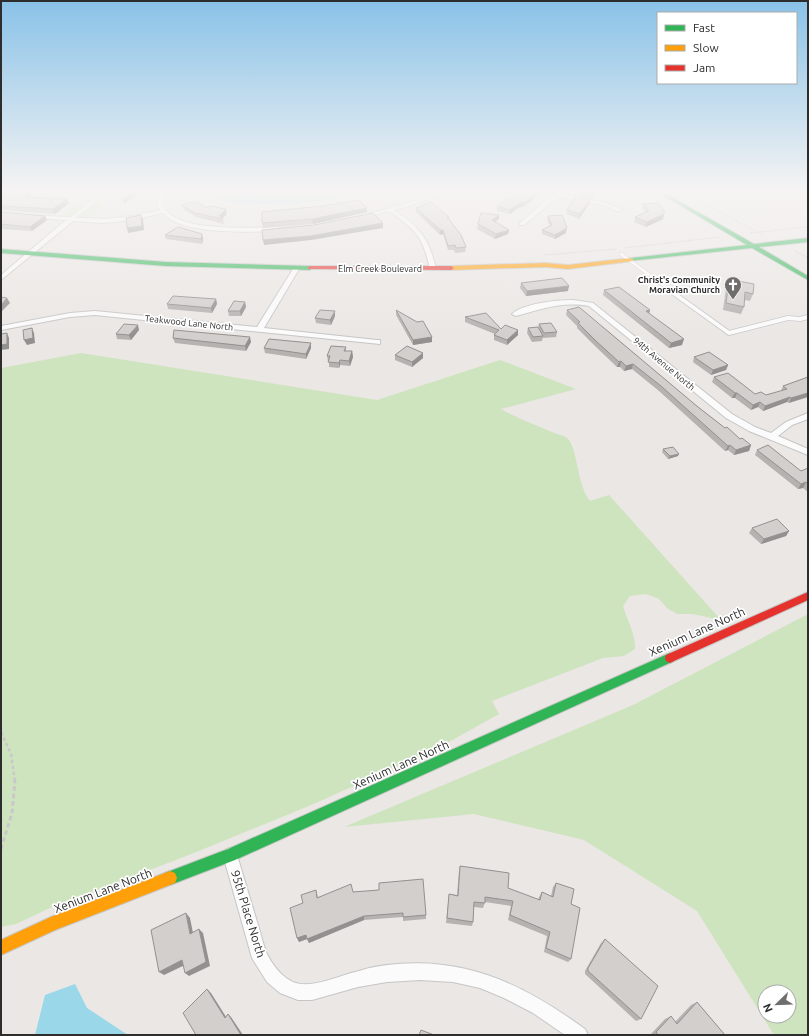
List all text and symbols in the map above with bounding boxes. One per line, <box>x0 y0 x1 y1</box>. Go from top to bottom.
legend <box>657 12 797 84</box>
text: Fast <box>693 21 715 34</box>
text: Slow <box>693 41 719 54</box>
text: Jam <box>693 61 715 74</box>
street label: Elm Creek Boulevard <box>338 264 422 274</box>
place label: Christ's Community Moravian Church <box>638 275 720 295</box>
church icon: Christ's Community Moravian Church <box>723 275 743 300</box>
street label: Teakwood Lane North <box>144 313 234 333</box>
street label: 94th Avenue North <box>631 335 697 393</box>
street label: Xenium Lane North <box>647 604 747 659</box>
street label: Xenium Lane North <box>351 737 451 792</box>
street label: Xenium Lane North <box>52 866 154 915</box>
street label: 95th Place North <box>229 868 268 959</box>
north arrow <box>757 984 797 1024</box>
text: N <box>761 1002 775 1014</box>

